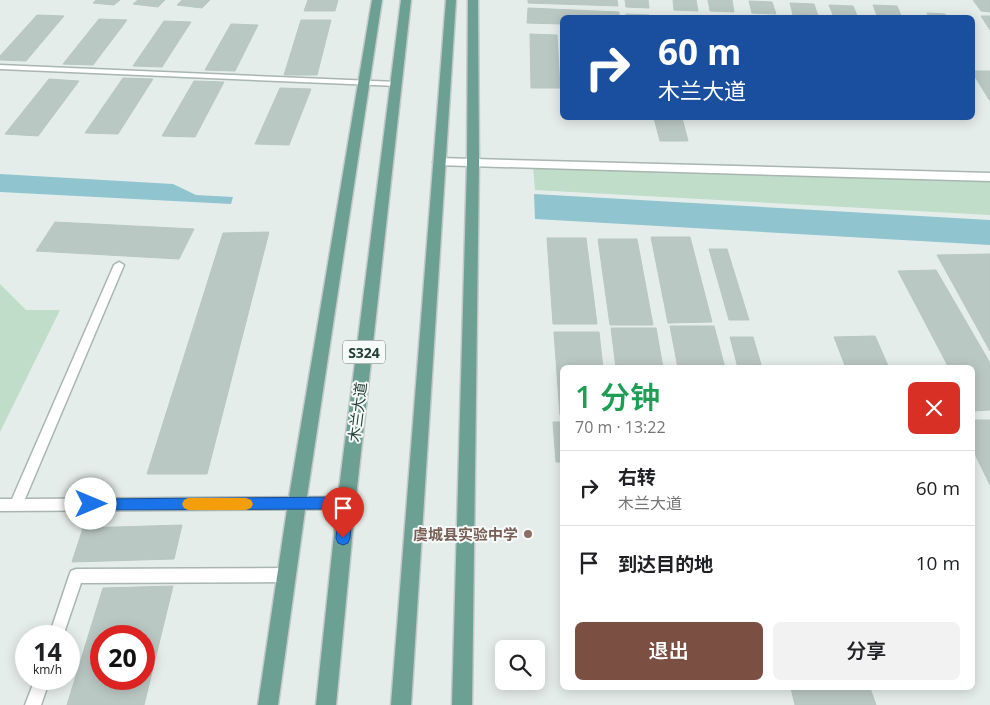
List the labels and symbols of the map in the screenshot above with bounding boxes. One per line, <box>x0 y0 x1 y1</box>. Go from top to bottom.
road number: S324 <box>343 341 385 364</box>
street label: 木兰大道 <box>343 381 371 443</box>
position arrow <box>64 477 116 529</box>
pin <box>322 487 364 538</box>
place label: 虞城县实验中学 <box>413 524 518 544</box>
marker: 虞城县实验中学 <box>522 528 534 540</box>
speed limit sign: 20 <box>90 625 155 690</box>

